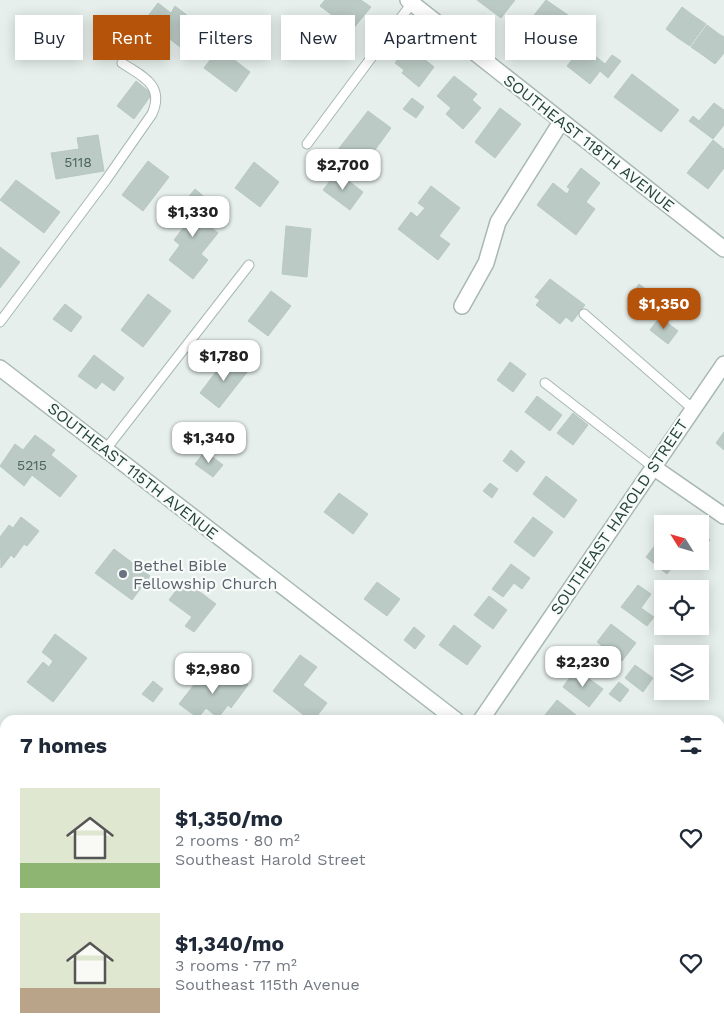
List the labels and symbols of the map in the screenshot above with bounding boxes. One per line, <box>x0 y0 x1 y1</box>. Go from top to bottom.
street label: SOUTHEAST 118TH AVENUE <box>500 70 678 216</box>
pin: $2,700 <box>302 148 384 191</box>
house number: 5118 <box>64 154 92 170</box>
pin: $1,330 <box>152 196 234 238</box>
pin: $1,350 <box>623 288 705 330</box>
pin: $1,780 <box>183 340 265 382</box>
street label: SOUTHEAST 115TH AVENUE <box>44 398 222 544</box>
street label: SOUTHEAST HAROLD STREET <box>546 415 692 618</box>
pin: $1,340 <box>168 422 250 464</box>
house number: 5215 <box>17 457 47 473</box>
north arrow <box>654 515 709 570</box>
place label: Bethel Bible Fellowship Church <box>133 556 277 593</box>
marker: Bethel Bible Fellowship Church <box>117 568 129 580</box>
pin: $2,230 <box>542 646 624 688</box>
pin: $2,980 <box>172 652 254 695</box>

